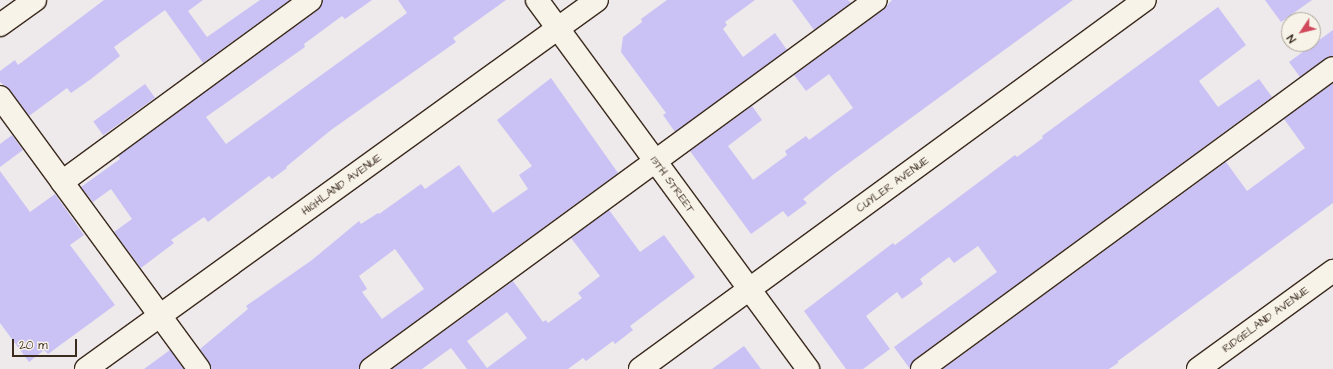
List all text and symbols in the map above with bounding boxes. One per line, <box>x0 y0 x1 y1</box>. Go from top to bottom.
north arrow <box>1281 12 1321 52</box>
text: N <box>1283 31 1300 46</box>
street label: HIGHLAND AVENUE <box>299 152 385 218</box>
street label: 13TH STREET <box>647 154 697 216</box>
street label: CUYLER AVENUE <box>854 154 932 216</box>
street label: RIDGELAND AVENUE <box>1220 284 1312 356</box>
scale bar <box>14 331 79 357</box>
text: 20 m <box>19 337 48 354</box>

